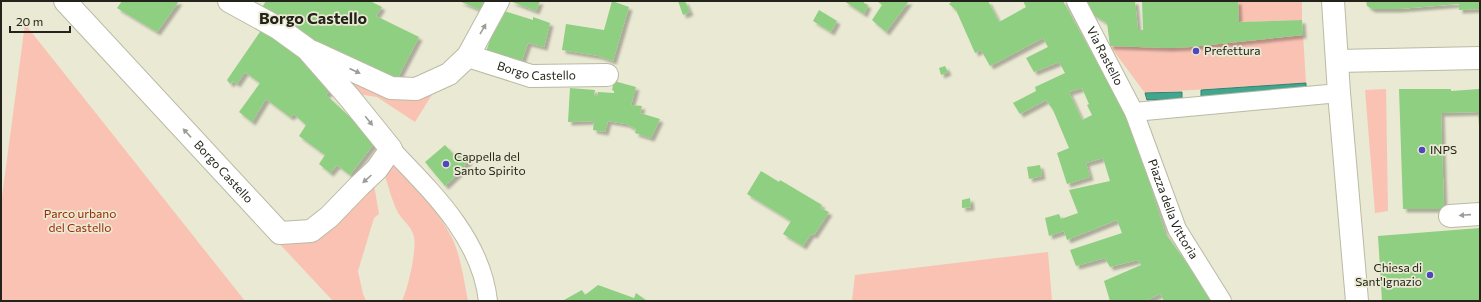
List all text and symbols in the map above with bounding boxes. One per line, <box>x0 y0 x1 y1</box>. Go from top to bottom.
scale bar <box>10 8 70 34</box>
district label: Borgo Castello <box>259 8 367 27</box>
text: 20 m <box>16 14 43 28</box>
one-way arrow <box>479 23 486 35</box>
street label: Via Rastello <box>1085 24 1127 87</box>
place label: Prefettura <box>1204 43 1261 57</box>
marker: Prefettura <box>1191 46 1201 56</box>
street label: Borgo Castello <box>496 58 576 82</box>
one-way arrow <box>349 68 361 74</box>
one-way arrow <box>364 115 373 126</box>
one-way arrow <box>183 128 192 137</box>
street label: Borgo Castello <box>192 137 256 205</box>
place label: INPS <box>1430 142 1457 156</box>
marker: INPS <box>1417 145 1427 155</box>
place label: Cappella del Santo Spirito <box>454 149 526 177</box>
street label: Piazza della Vittoria <box>1146 157 1202 261</box>
marker: Cappella del Santo Spirito <box>441 159 451 169</box>
one-way arrow <box>362 174 371 183</box>
park label: Parco urbano del Castello <box>44 206 116 234</box>
one-way arrow <box>1459 212 1471 219</box>
place label: Chiesa di Sant'Ignazio <box>1355 260 1422 288</box>
marker: Chiesa di Sant'Ignazio <box>1425 270 1435 280</box>

